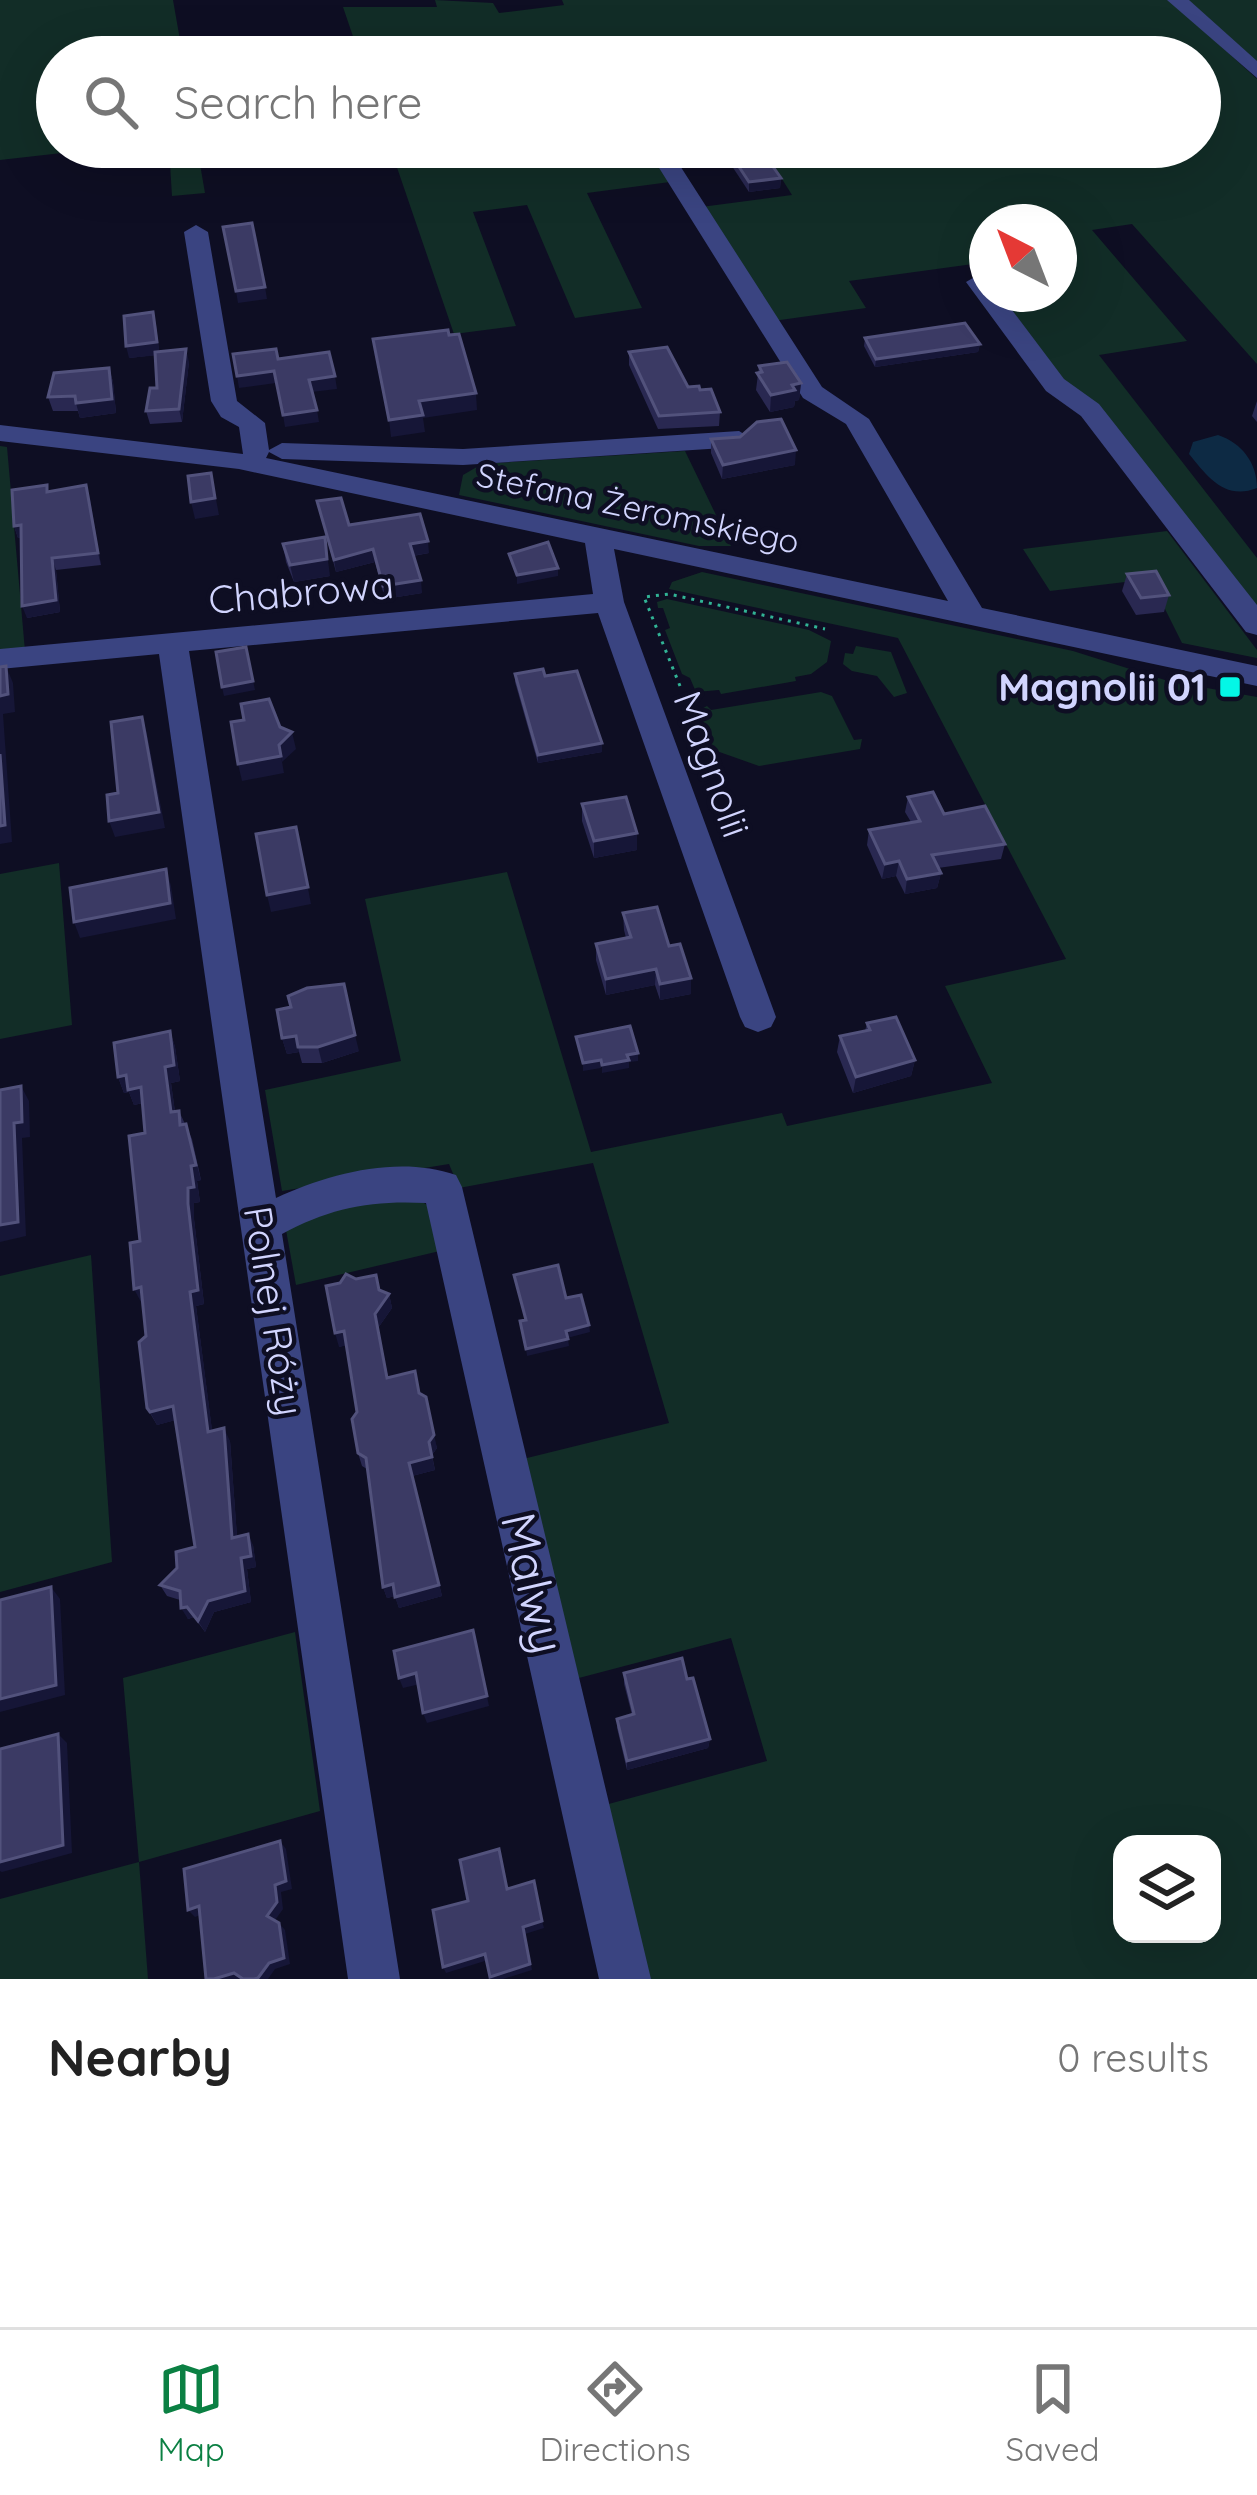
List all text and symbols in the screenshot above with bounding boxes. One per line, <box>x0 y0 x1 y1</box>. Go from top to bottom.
search box <box>36 36 1221 168</box>
icon: search <box>78 69 144 135</box>
text: Search here <box>174 74 422 130</box>
north arrow <box>969 204 1077 312</box>
street label: Stefana Żeromskiego <box>473 453 803 562</box>
street label: Chabrowa <box>206 559 396 624</box>
place label: Magnolii 01 <box>998 662 1206 711</box>
marker: Magnolii 01 <box>1217 674 1243 700</box>
street label: Magnolii <box>663 684 761 844</box>
street label: Polnej Róży <box>234 1203 315 1419</box>
street label: Malwy <box>489 1507 579 1659</box>
map controls <box>1113 1835 1221 1943</box>
button: layers <box>1113 1835 1221 1943</box>
text: Nearby <box>48 2025 232 2089</box>
text: 0 results <box>1057 2033 1209 2082</box>
tab: Map <box>157 2356 225 2469</box>
tab: Directions <box>539 2356 691 2469</box>
tab: Saved <box>1006 2356 1100 2469</box>

